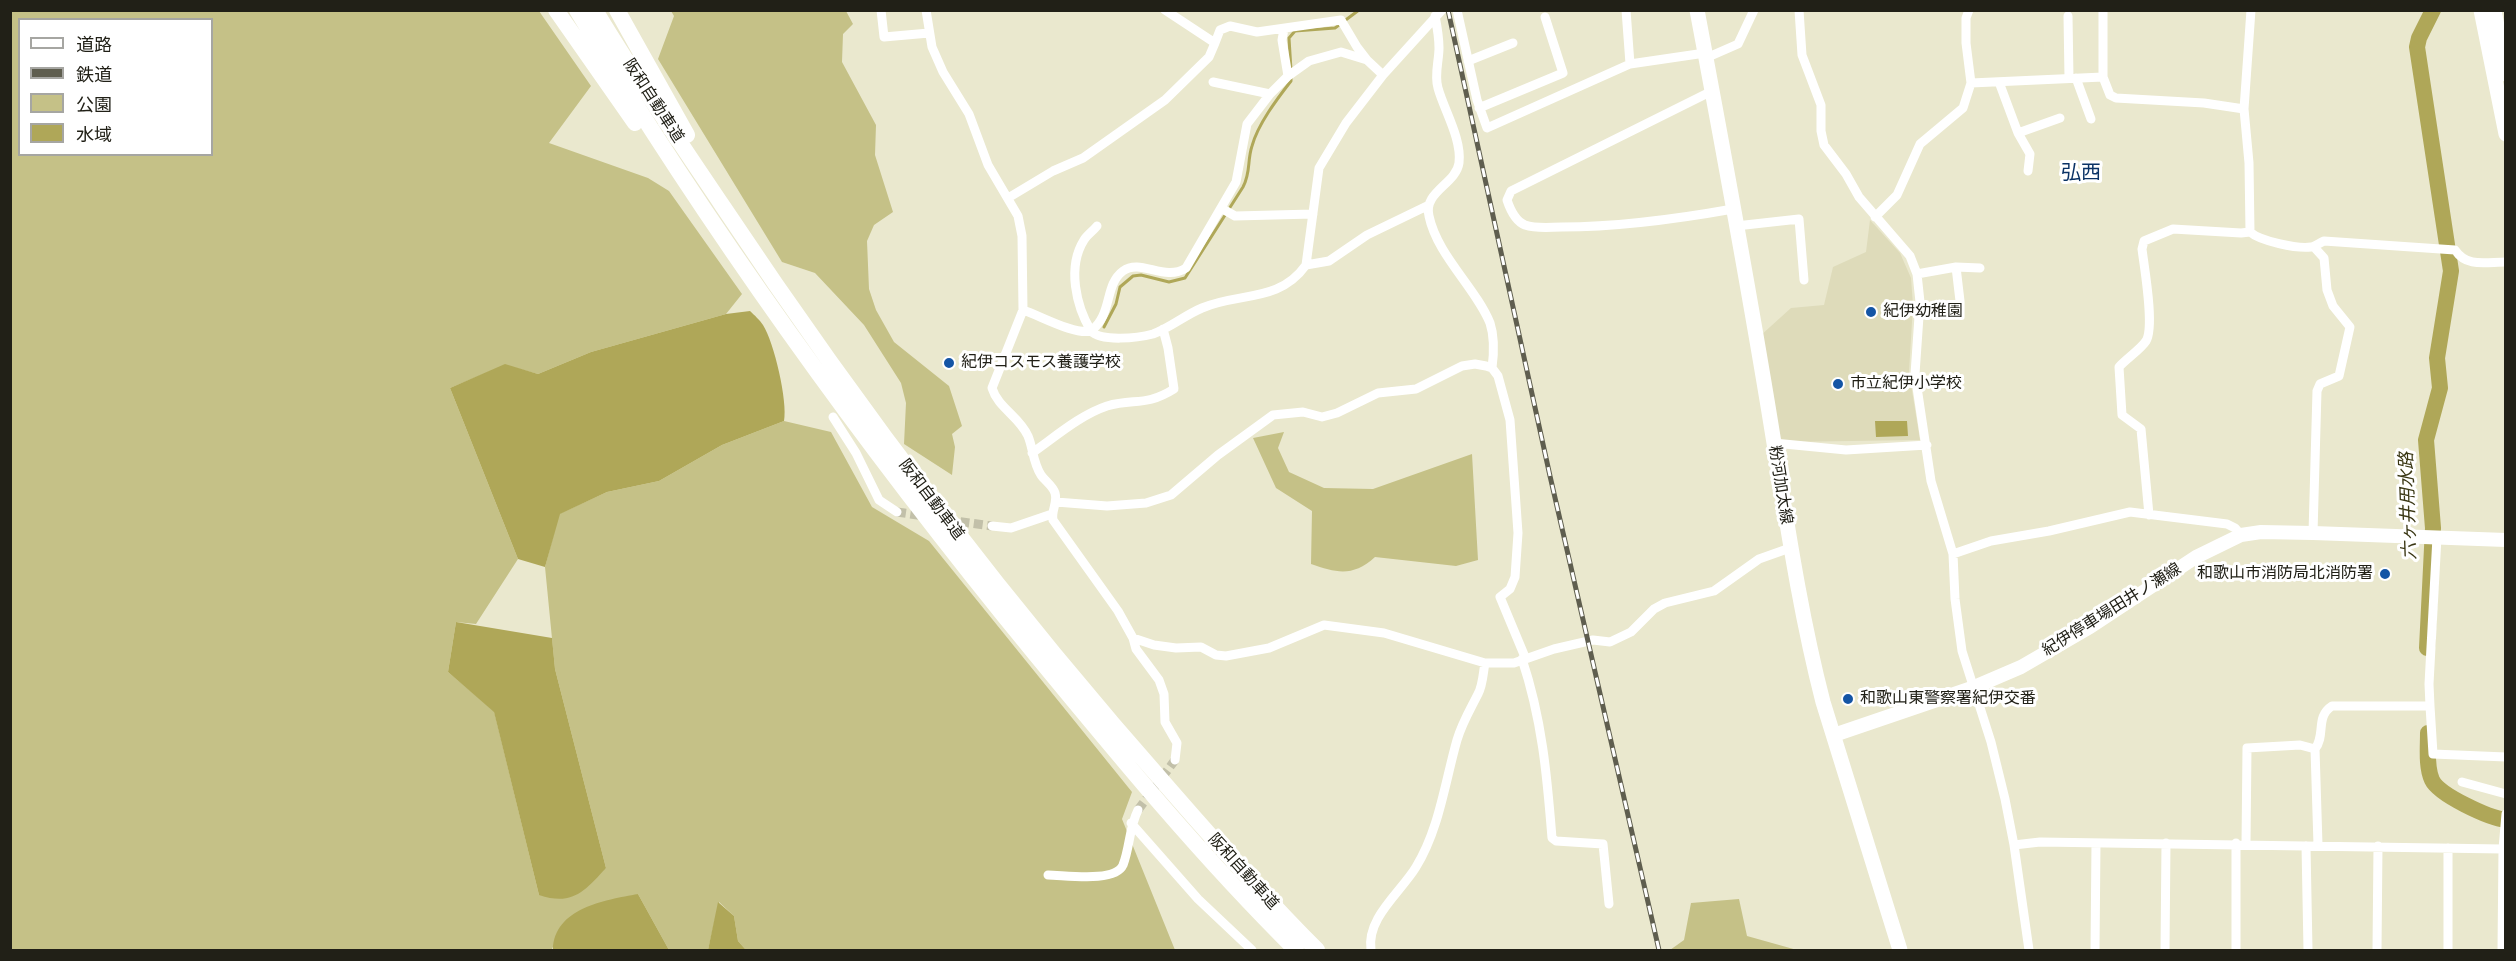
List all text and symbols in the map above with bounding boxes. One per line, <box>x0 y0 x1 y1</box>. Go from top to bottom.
legend <box>18 18 213 156</box>
text: 道路 <box>76 34 112 56</box>
street label: 阪和自動車道 <box>619 56 687 146</box>
text: 鉄道 <box>76 64 112 86</box>
text: 公園 <box>76 94 112 116</box>
text: 水域 <box>76 124 112 146</box>
district label: 弘西 <box>2061 162 2101 186</box>
place label: 紀伊幼稚園 <box>1883 302 1963 322</box>
marker: 紀伊幼稚園 <box>1864 305 1878 319</box>
place label: 紀伊コスモス養護学校 <box>961 353 1121 373</box>
marker: 紀伊コスモス養護学校 <box>942 356 956 370</box>
place label: 市立紀伊小学校 <box>1850 374 1962 394</box>
marker: 市立紀伊小学校 <box>1831 377 1845 391</box>
street label: 粉河加太線 <box>1764 444 1796 526</box>
water label: 六ヶ井用水路 <box>2396 452 2422 560</box>
street label: 阪和自動車道 <box>894 456 968 544</box>
street label: 紀伊停車場田井ノ瀬線 <box>2039 559 2185 661</box>
place label: 和歌山市消防局北消防署 <box>2197 564 2373 584</box>
marker: 和歌山市消防局北消防署 <box>2378 567 2392 581</box>
place label: 和歌山東警察署紀伊交番 <box>1860 689 2036 709</box>
marker: 和歌山東警察署紀伊交番 <box>1841 692 1855 706</box>
street label: 阪和自動車道 <box>1204 830 1282 914</box>

